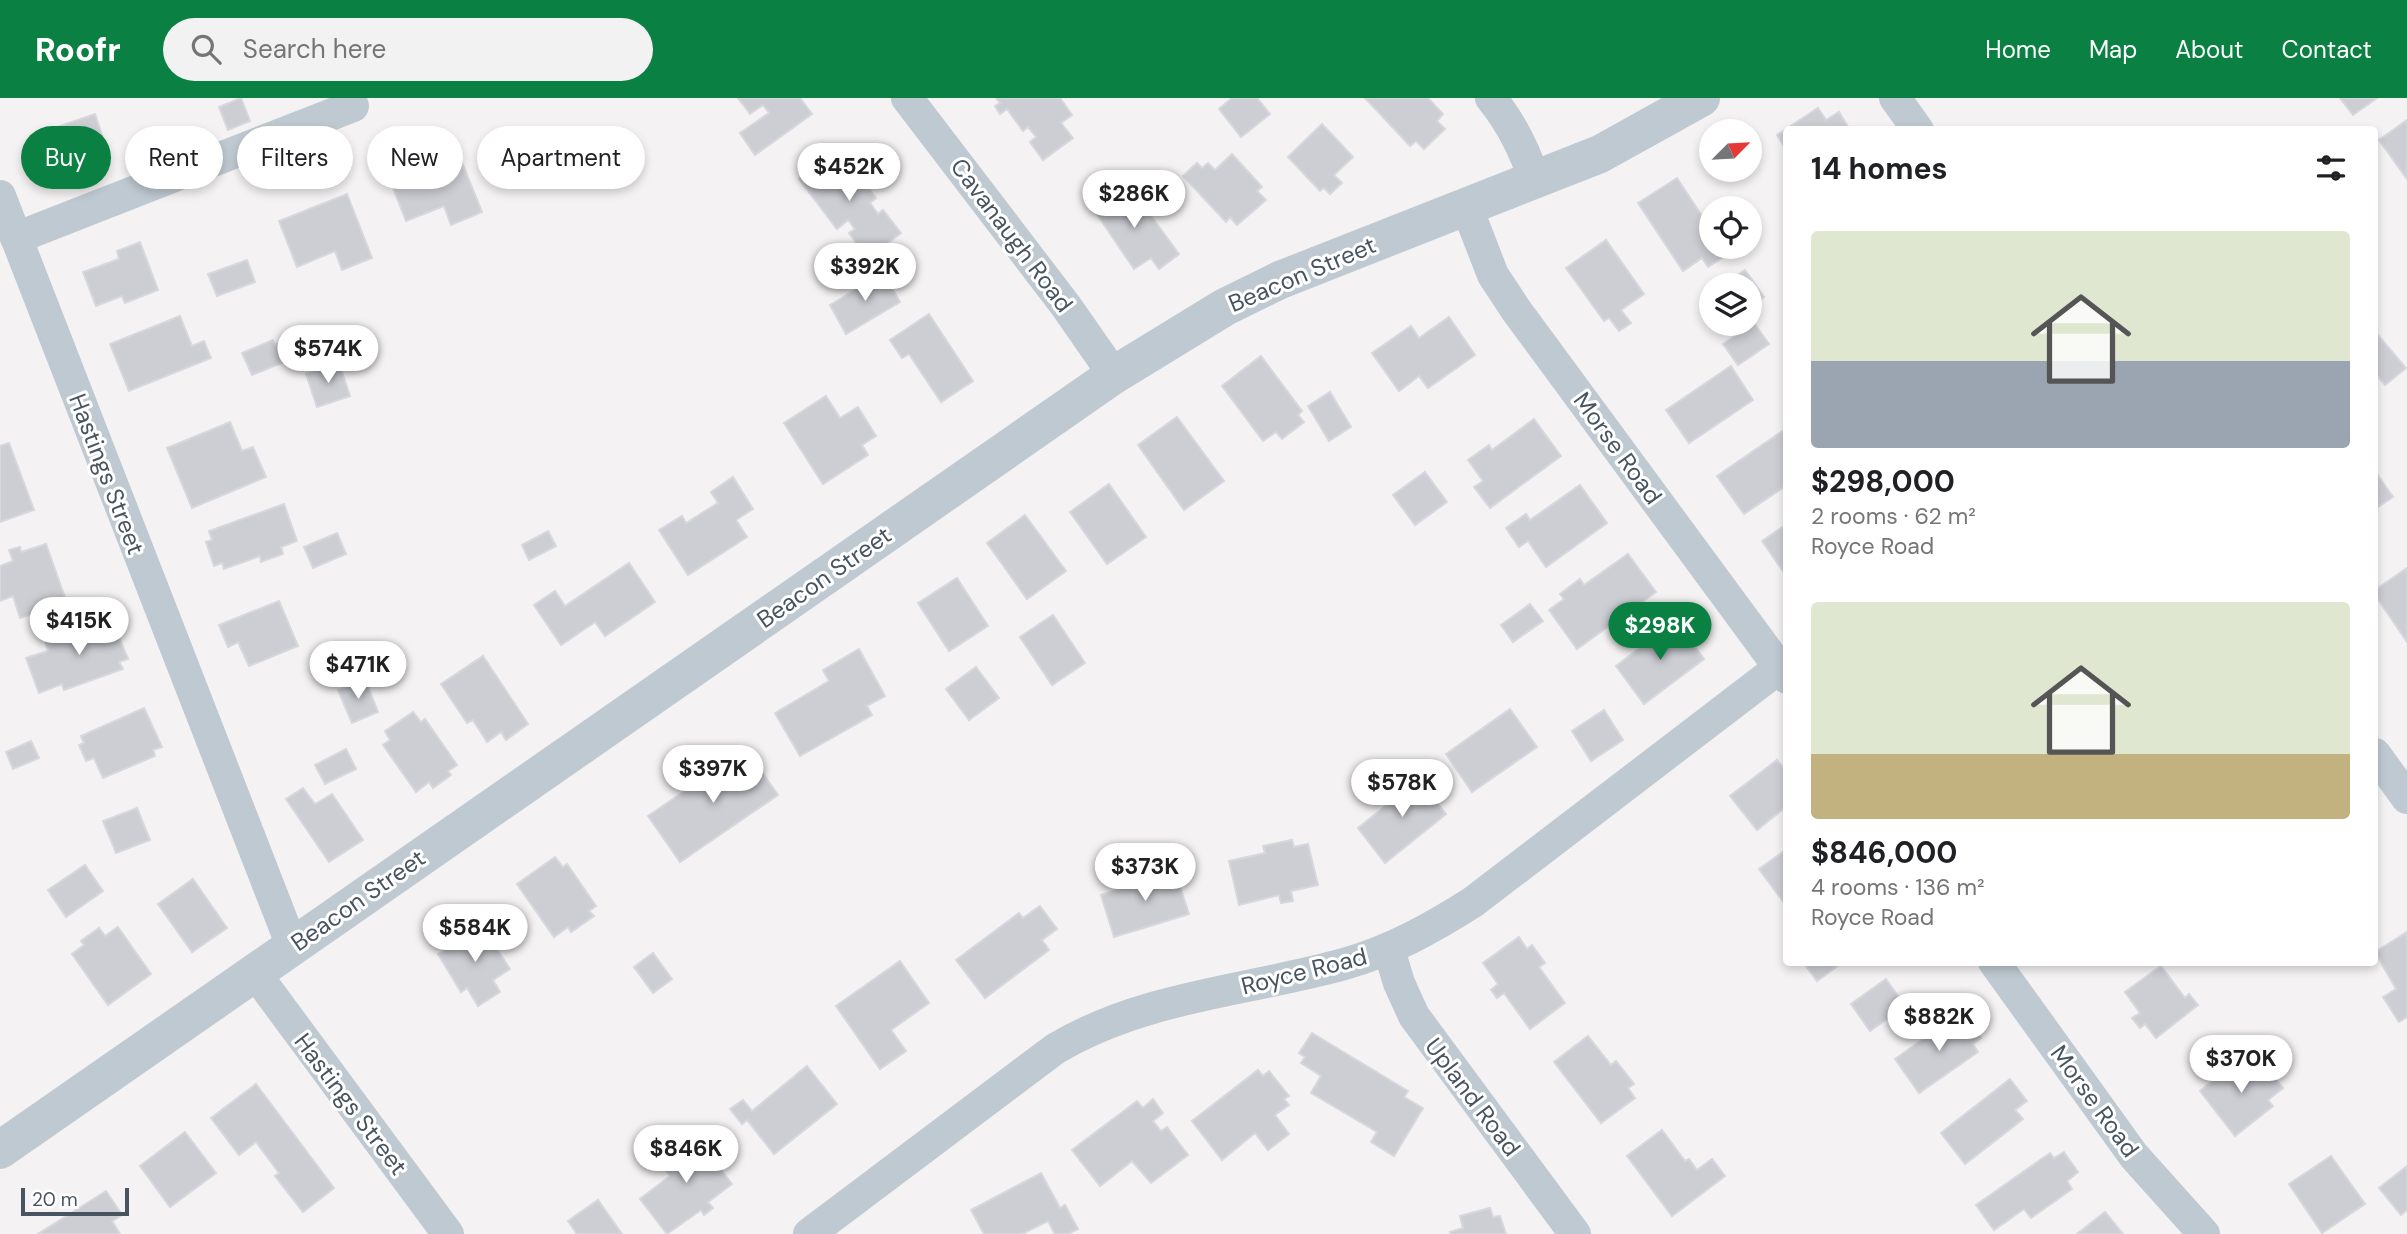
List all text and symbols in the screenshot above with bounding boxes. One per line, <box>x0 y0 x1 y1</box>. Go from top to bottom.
search box <box>163 18 653 81</box>
text: Roofr <box>35 28 121 71</box>
icon: search <box>187 30 225 68</box>
text: Search here <box>243 32 386 66</box>
text: Home <box>1985 34 2051 65</box>
text: Map <box>2089 34 2137 65</box>
text: About <box>2175 34 2244 65</box>
text: Contact <box>2282 34 2372 65</box>
north arrow <box>1699 119 1762 182</box>
map controls <box>1699 119 1762 336</box>
chip: Buy <box>21 126 111 189</box>
chip: Rent <box>125 126 223 189</box>
chip: Filters <box>237 126 353 189</box>
chip: New <box>367 126 463 189</box>
chip: Apartment <box>477 126 645 189</box>
pin: $452K <box>800 144 898 203</box>
text: 14 homes <box>1811 149 1948 188</box>
icon: filters <box>2312 149 2350 187</box>
text: $452K <box>813 151 885 181</box>
street label: Cavanaugh Road <box>944 152 1080 318</box>
pin: $286K <box>1085 170 1183 230</box>
text: $286K <box>1098 178 1170 208</box>
button: locate <box>1699 196 1762 259</box>
street label: Beacon Street <box>1224 229 1380 319</box>
pin: $392K <box>816 244 914 303</box>
text: $392K <box>830 251 900 281</box>
button: layers <box>1699 273 1762 336</box>
icon: home <box>2018 276 2144 402</box>
pin: $574K <box>279 326 377 385</box>
text: $574K <box>293 333 363 363</box>
street label: Morse Road <box>1567 386 1669 510</box>
street label: Hastings Street <box>62 389 152 559</box>
text: $298,000 <box>1811 462 1955 501</box>
text: 2 rooms · 62 m² <box>1811 501 1976 531</box>
street label: Beacon Street <box>751 519 897 635</box>
text: Royce Road <box>1811 531 1934 561</box>
pin: $415K <box>30 598 128 657</box>
pin: $298K <box>1611 602 1709 662</box>
text: $415K <box>46 605 112 635</box>
text: $298K <box>1624 610 1696 640</box>
pin: $471K <box>309 642 407 701</box>
icon: home <box>2018 647 2144 773</box>
text: $471K <box>325 649 391 679</box>
pin: $397K <box>664 746 762 805</box>
text: $397K <box>679 753 747 783</box>
pin: $578K <box>1353 760 1451 819</box>
text: $578K <box>1367 767 1437 797</box>
text: $846,000 <box>1811 833 1957 872</box>
street label: Beacon Street <box>285 842 431 958</box>
pin: $373K <box>1096 844 1194 903</box>
text: $373K <box>1111 851 1179 881</box>
text: 4 rooms · 136 m² <box>1811 872 1985 902</box>
text: Royce Road <box>1811 902 1934 932</box>
pin: $584K <box>426 904 524 964</box>
text: $584K <box>439 912 511 942</box>
street label: Royce Road <box>1238 940 1370 1002</box>
pin: $882K <box>1890 993 1988 1053</box>
text: $882K <box>1903 1001 1975 1031</box>
street label: Hastings Street <box>288 1027 414 1181</box>
street label: Upland Road <box>1418 1032 1528 1162</box>
pin: $370K <box>2192 1035 2290 1095</box>
street label: Morse Road <box>2044 1039 2146 1163</box>
text: $370K <box>2205 1043 2277 1073</box>
pin: $846K <box>637 1126 735 1185</box>
text: $846K <box>649 1133 723 1163</box>
scale bar <box>21 1185 130 1217</box>
text: 20 m <box>32 1187 78 1212</box>

